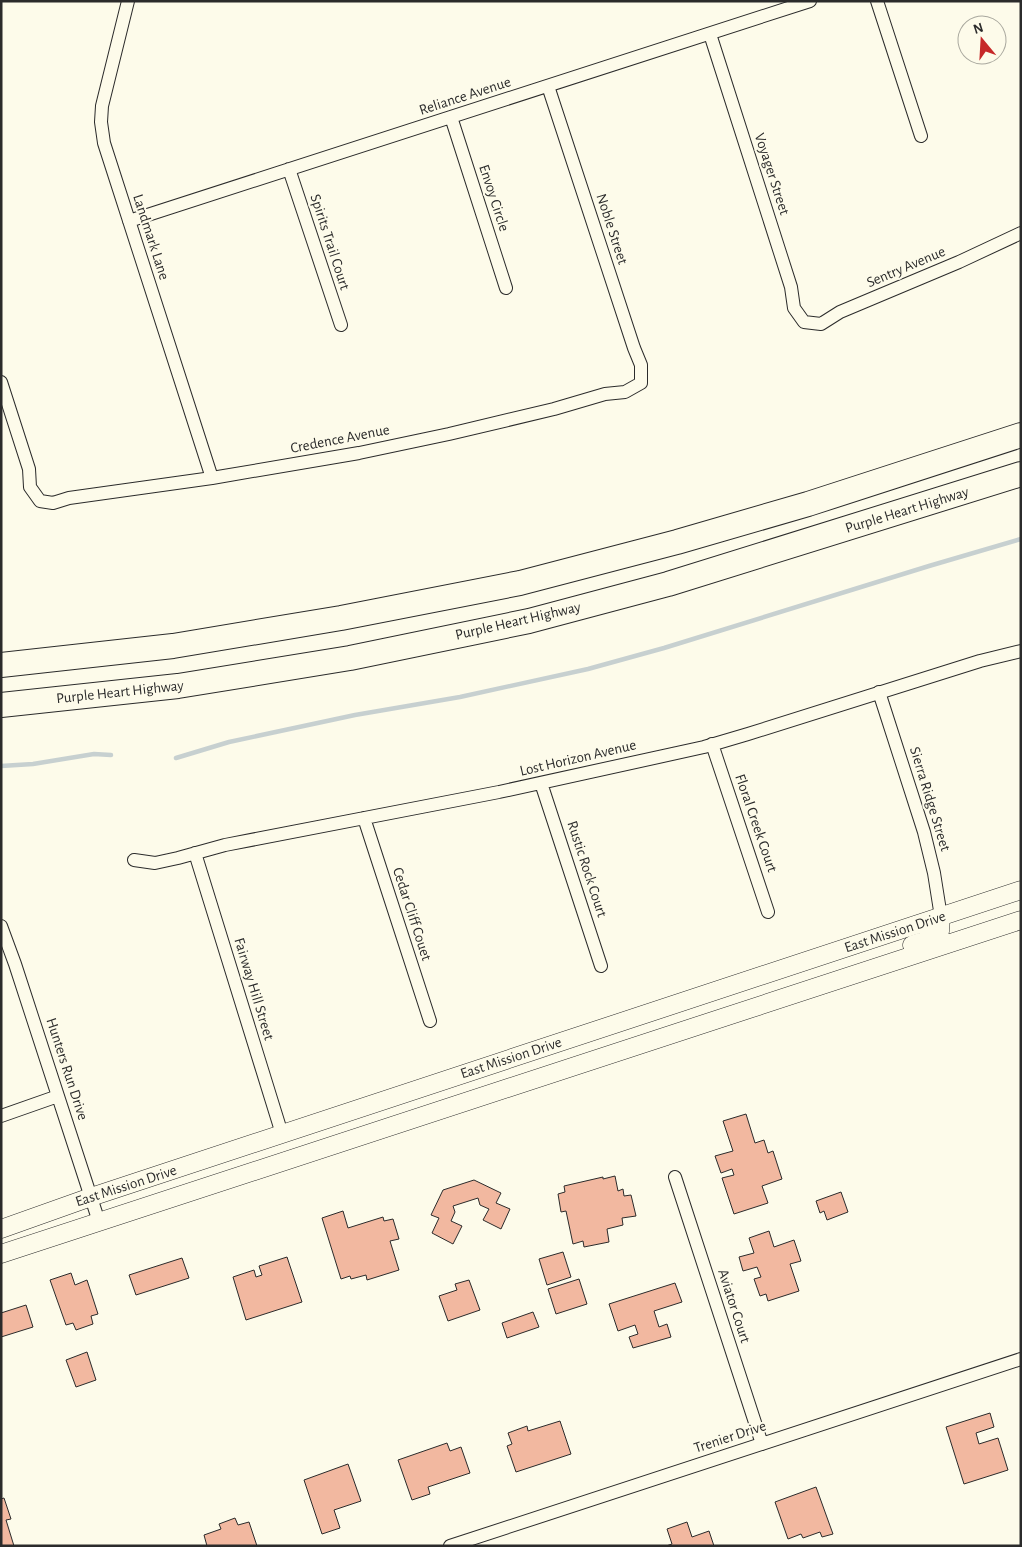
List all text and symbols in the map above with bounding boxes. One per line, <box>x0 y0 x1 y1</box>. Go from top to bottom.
north arrow <box>957 15 1007 65</box>
text: N <box>971 20 985 37</box>
street label: Reliance Avenue <box>417 74 513 118</box>
street label: Voyager Street <box>752 131 792 217</box>
street label: Envoy Circle <box>476 163 512 233</box>
street label: Landmark Lane <box>130 192 172 282</box>
street label: Spirits Trail Court <box>308 192 353 292</box>
street label: Noble Street <box>594 192 631 266</box>
street label: Sentry Avenue <box>864 244 948 290</box>
street label: Credence Avenue <box>289 422 391 456</box>
street label: Purple Heart Highway <box>844 484 971 536</box>
street label: Purple Heart Highway <box>454 599 583 643</box>
street label: Purple Heart Highway <box>55 678 185 706</box>
street label: Lost Horizon Avenue <box>518 737 638 779</box>
street label: Sierra Ridge Street <box>907 745 953 853</box>
street label: Floral Creek Court <box>732 772 780 874</box>
street label: Rustic Rock Court <box>564 819 610 919</box>
street label: Cedar Cliff Couet <box>390 865 434 963</box>
street label: East Mission Drive <box>843 909 948 955</box>
street label: Fairway Hill Street <box>231 936 277 1042</box>
street label: Hunters Run Drive <box>43 1016 91 1122</box>
street label: East Mission Drive <box>459 1035 564 1081</box>
street label: East Mission Drive <box>74 1163 179 1209</box>
street label: Aviator Court <box>715 1267 753 1345</box>
street label: Trenier Drive <box>692 1418 768 1456</box>

